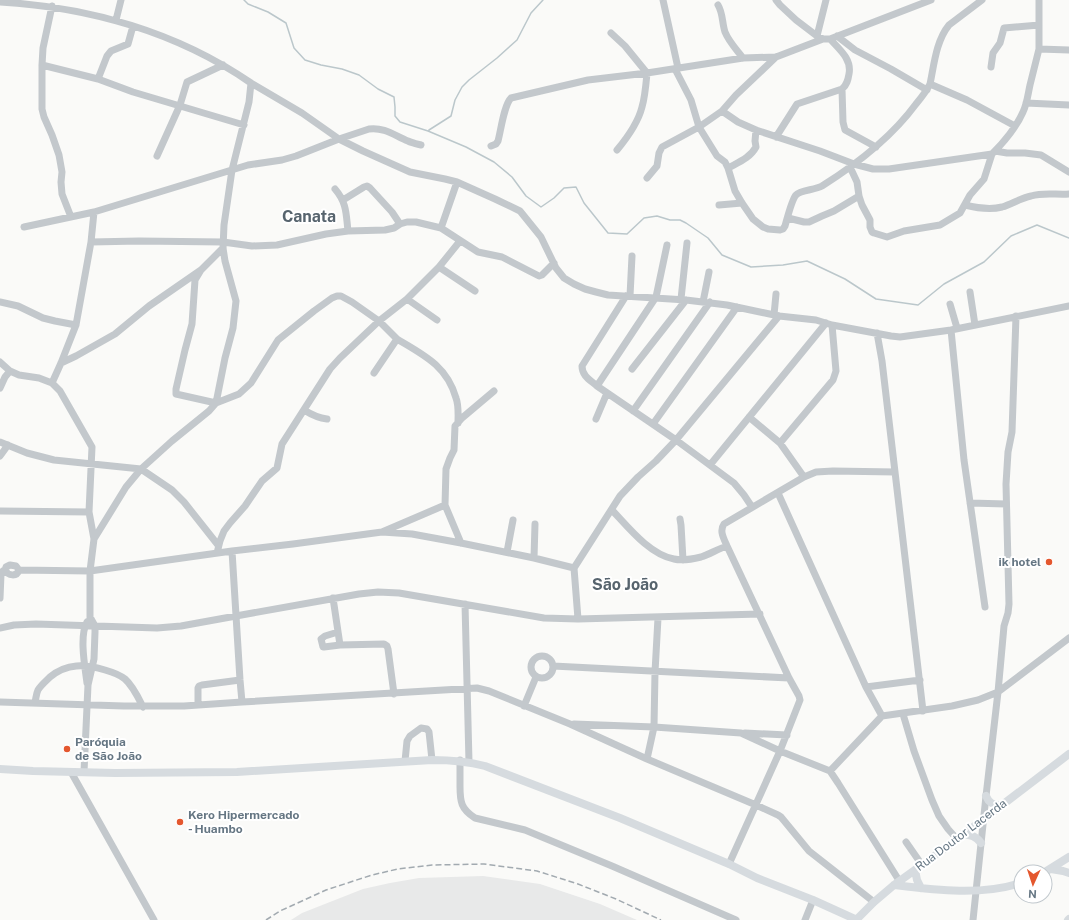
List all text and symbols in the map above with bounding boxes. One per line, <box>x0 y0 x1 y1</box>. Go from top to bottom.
district label: Canata <box>282 207 336 226</box>
place label: ik hotel <box>999 555 1041 569</box>
marker: ik hotel <box>1044 557 1054 567</box>
district label: São João <box>592 575 658 594</box>
place label: Paróquia de São João <box>75 735 142 763</box>
marker: Paróquia de São João <box>62 744 72 754</box>
street label: Rua Doutor Lacerda <box>913 796 1009 874</box>
place label: Kero Hipermercado - Huambo <box>188 808 299 836</box>
marker: Kero Hipermercado - Huambo <box>175 817 185 827</box>
north arrow <box>1013 864 1053 904</box>
text: N <box>1028 888 1037 900</box>

